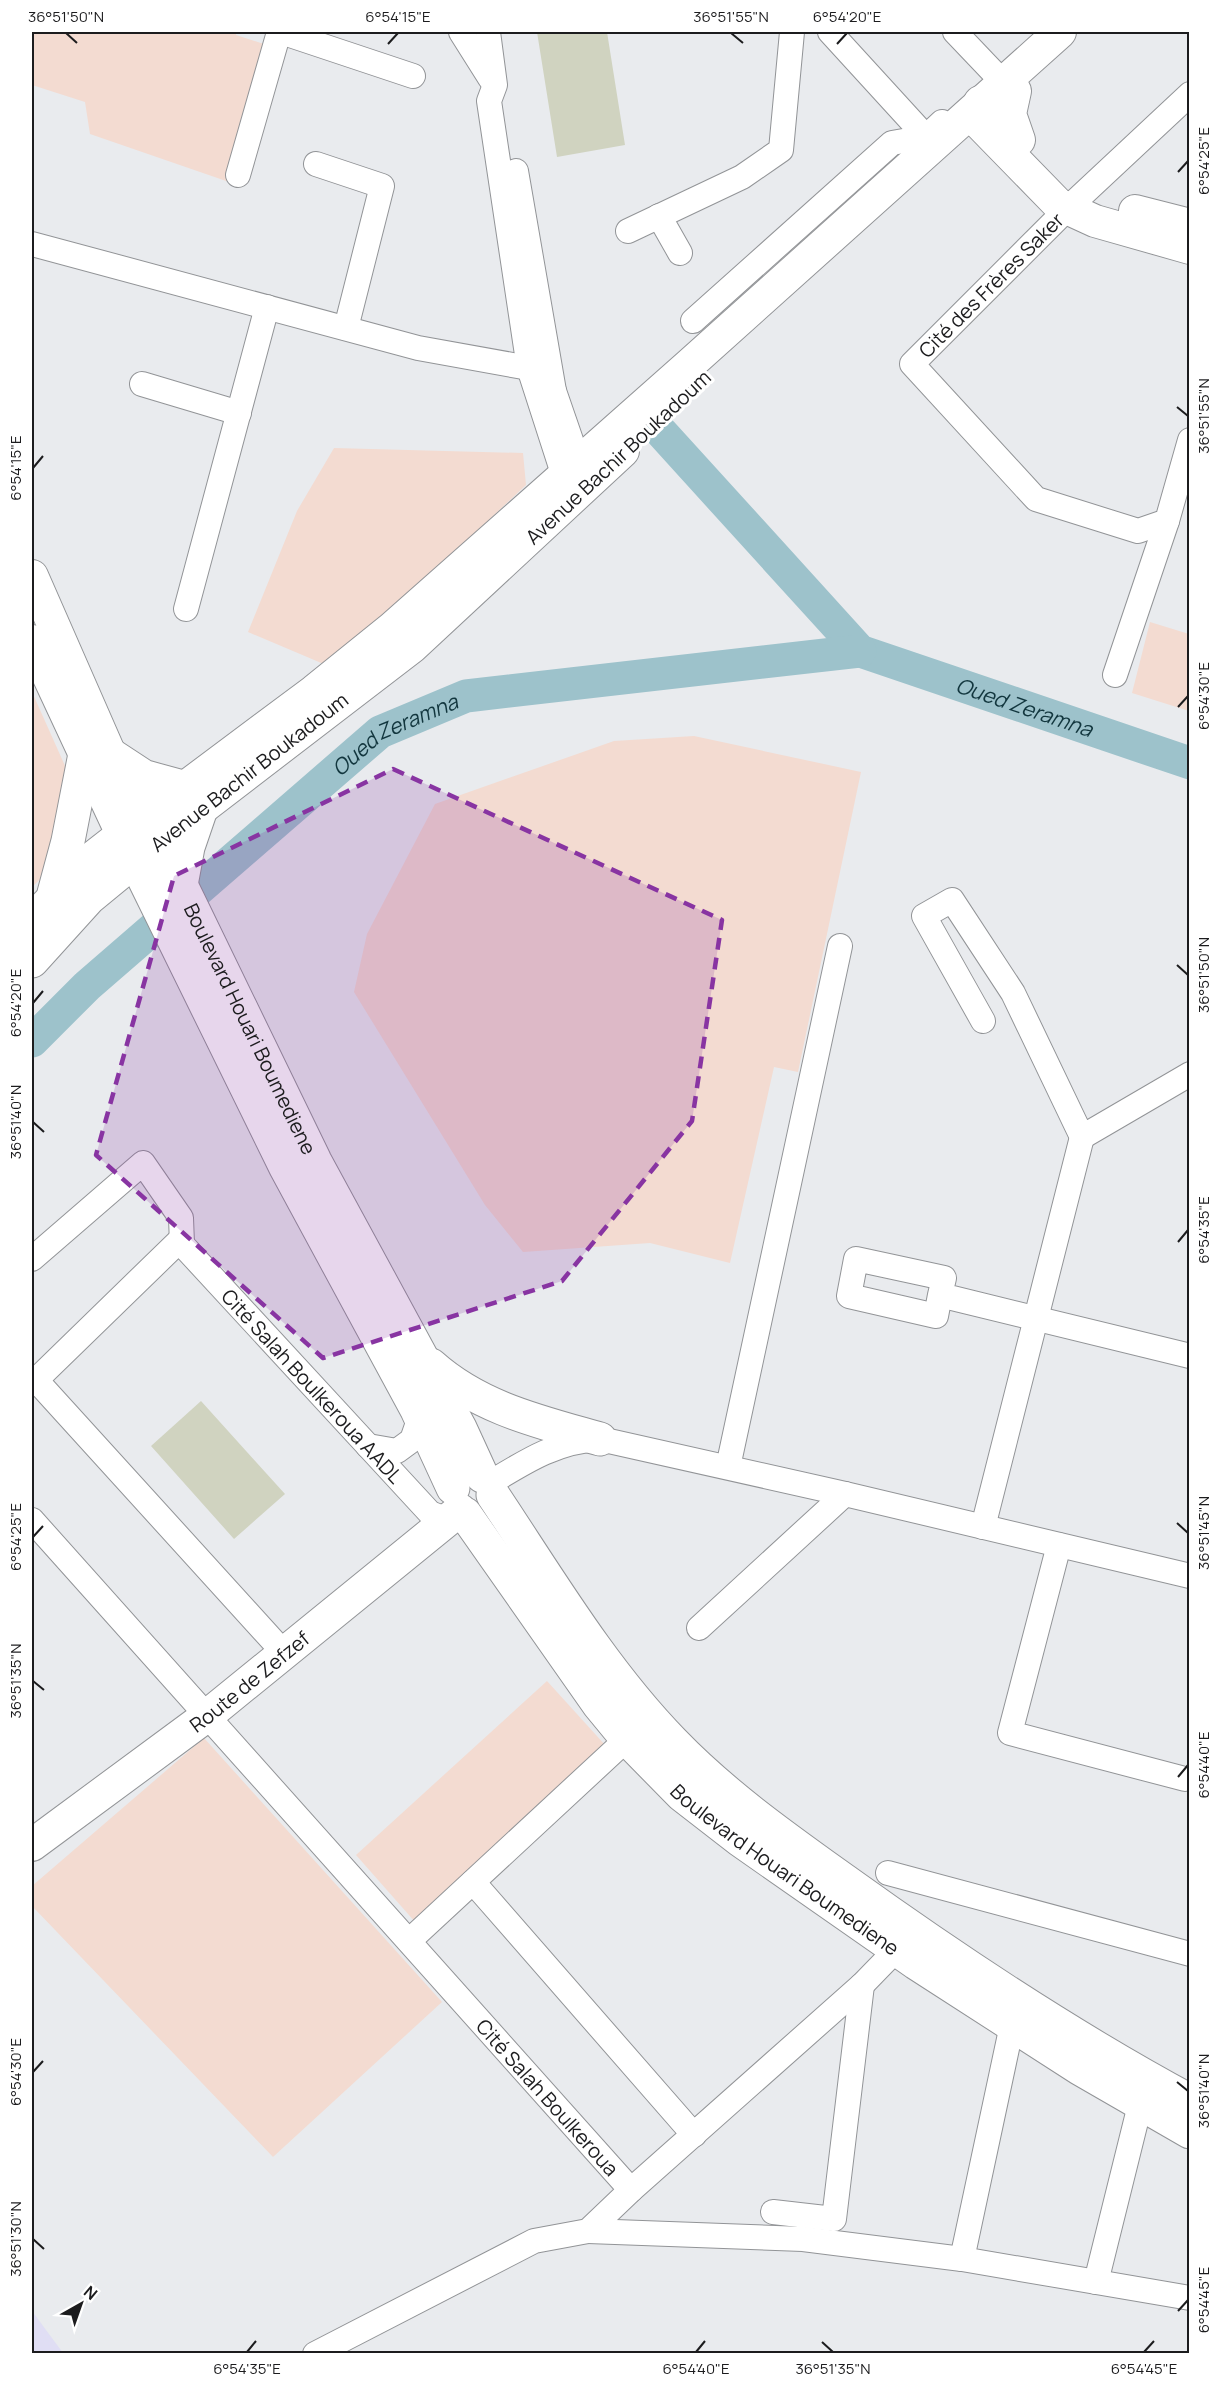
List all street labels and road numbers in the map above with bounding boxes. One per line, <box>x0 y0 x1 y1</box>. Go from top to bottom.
street label: Cité des Frères Saker <box>913 207 1069 363</box>
street label: Avenue Bachir Boukadoum <box>519 364 717 550</box>
street label: Avenue Bachir Boukadoum <box>144 686 354 858</box>
street label: Boulevard Houari Boumediene <box>178 899 323 1159</box>
street label: Cité Salah Boulkeroua AADL <box>216 1283 409 1489</box>
street label: Route de Zefzef <box>184 1625 315 1738</box>
street label: Boulevard Houari Boumediene <box>665 1778 905 1961</box>
street label: Cité Salah Boulkeroua <box>471 2013 625 2181</box>

